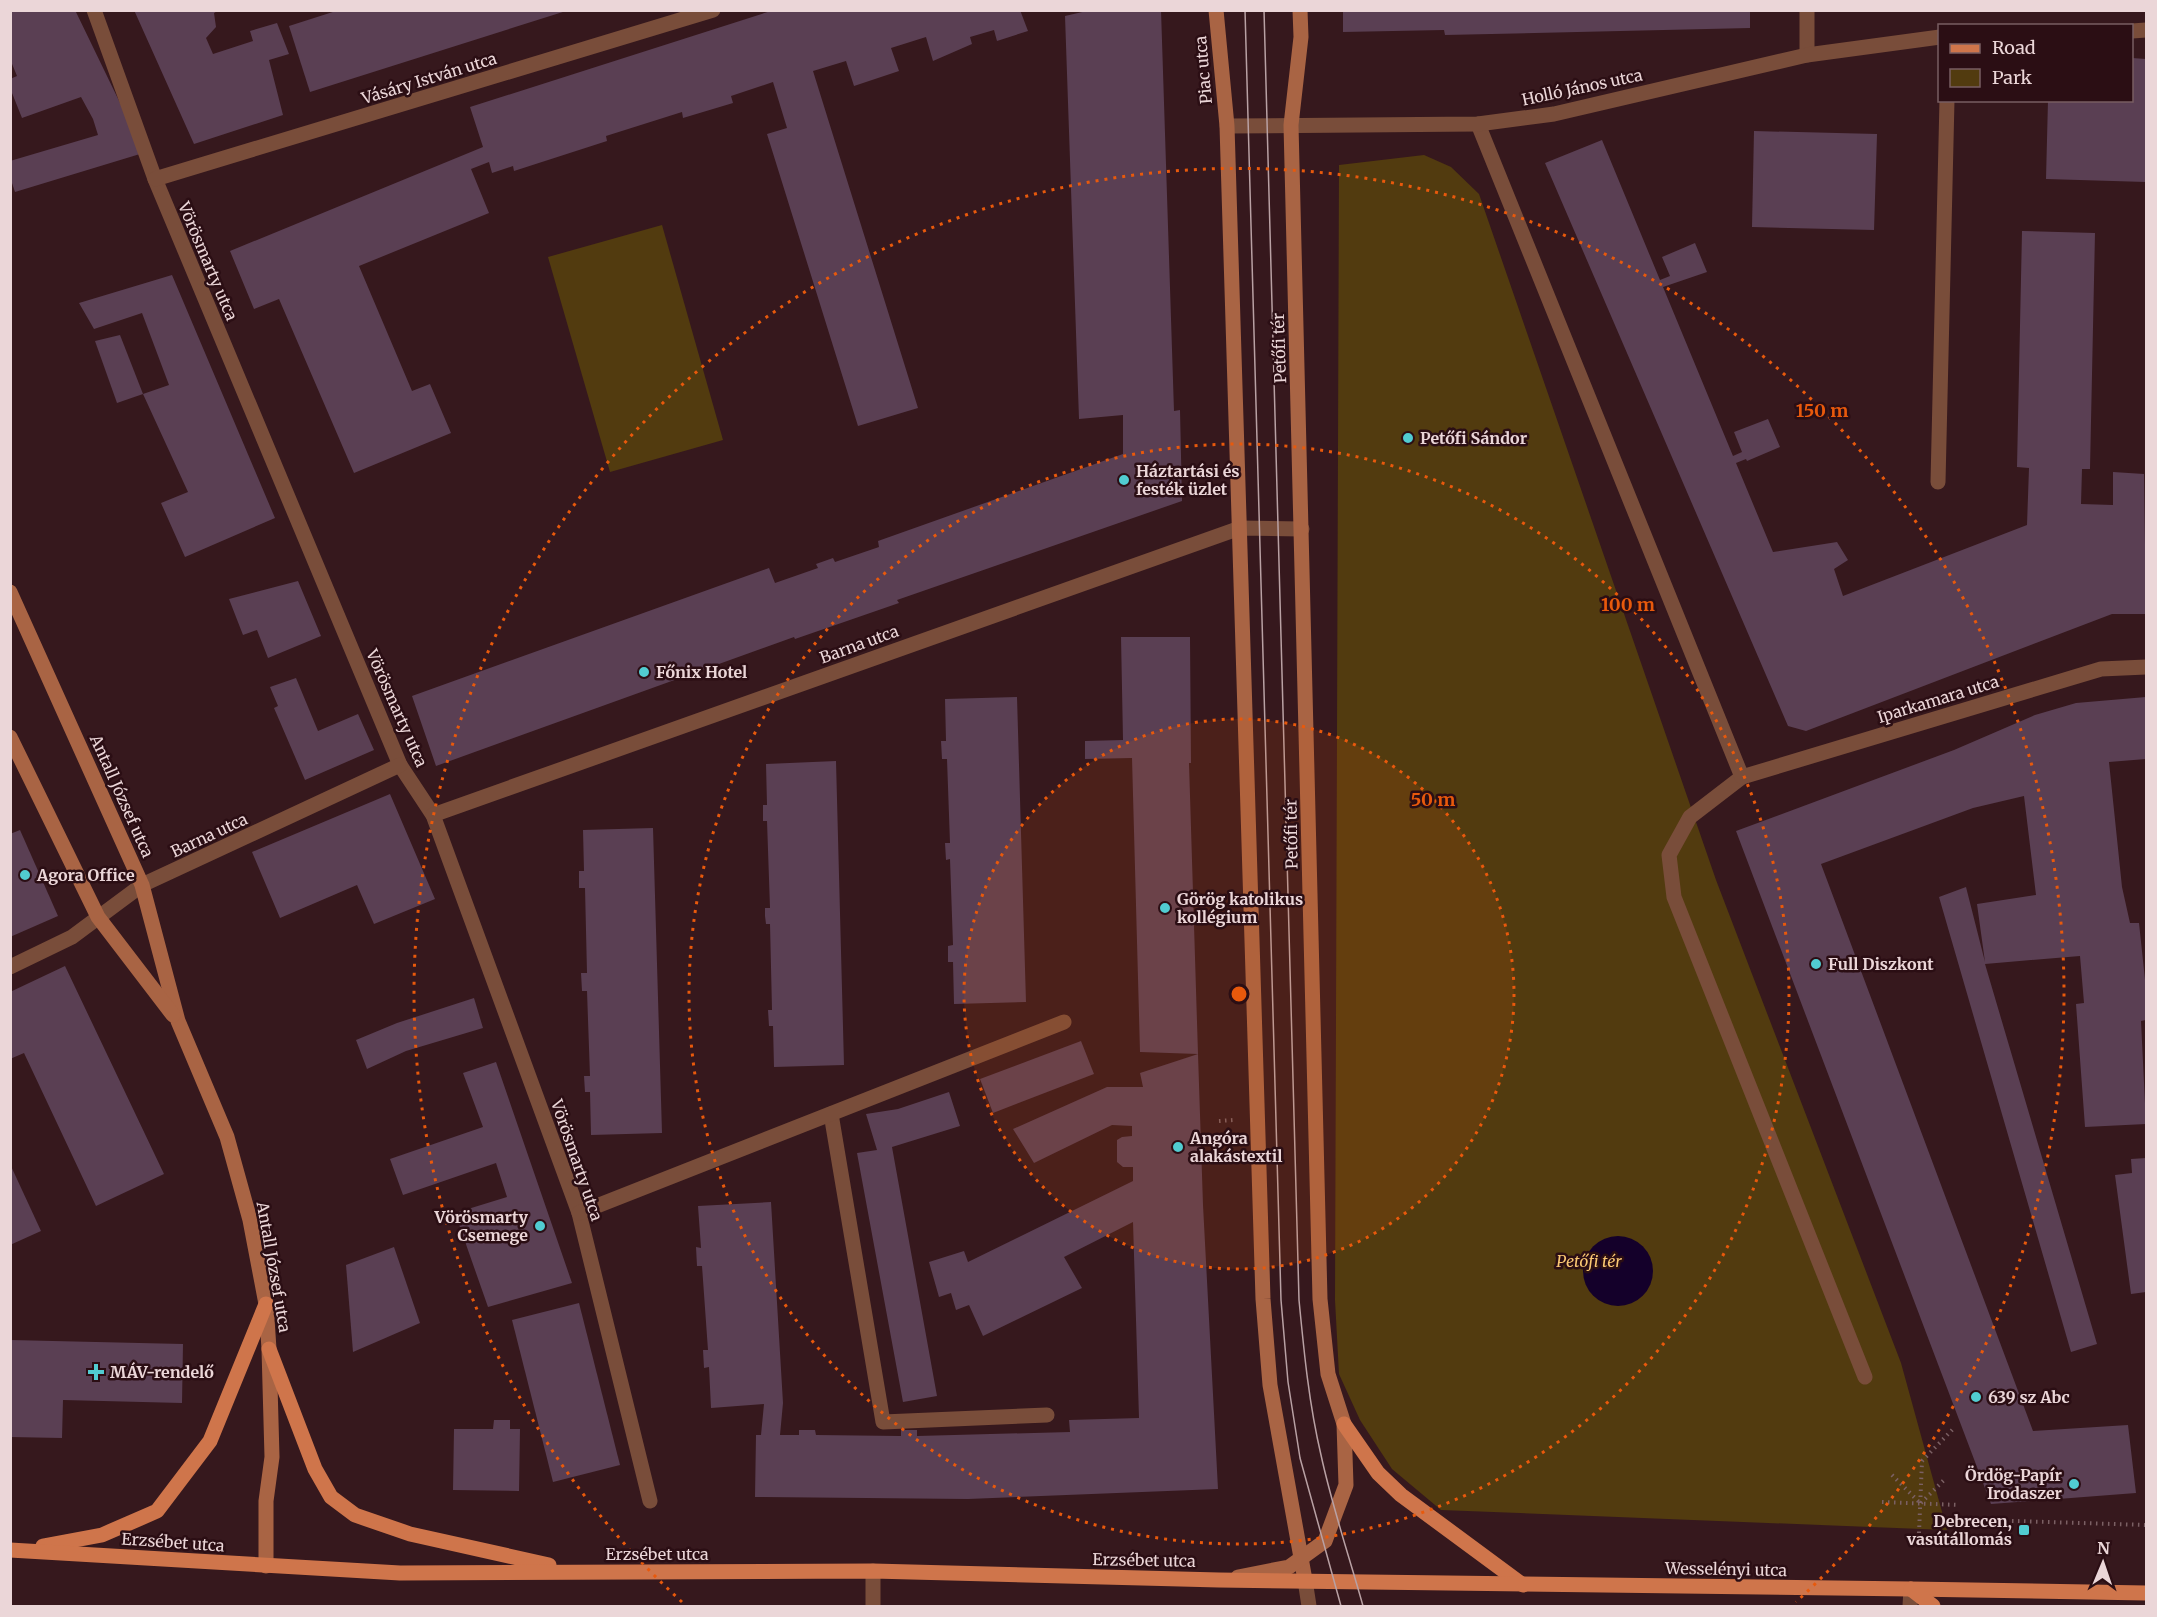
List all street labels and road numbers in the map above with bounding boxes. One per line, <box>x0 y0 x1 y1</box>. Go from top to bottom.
street label: Piac utca <box>1190 35 1216 105</box>
street label: Vásáry István utca <box>358 48 499 108</box>
street label: Holló János utca <box>1520 64 1645 110</box>
street label: Vörösmarty utca <box>174 198 242 324</box>
street label: Petőfi tér <box>1268 313 1290 383</box>
street label: Barna utca <box>817 620 902 667</box>
street label: Vörösmarty utca <box>362 645 432 770</box>
street label: Iparkamara utca <box>1875 671 2001 727</box>
street label: Antall József utca <box>86 731 158 861</box>
street label: Petőfi tér <box>1280 799 1302 869</box>
street label: Barna utca <box>167 808 251 861</box>
street label: Vörösmarty utca <box>547 1096 607 1224</box>
street label: Antall József utca <box>252 1199 295 1334</box>
street label: Erzsébet utca <box>121 1528 226 1556</box>
street label: Erzsébet utca <box>605 1544 709 1564</box>
street label: Erzsébet utca <box>1092 1549 1196 1571</box>
street label: Wesselényi utca <box>1664 1558 1788 1580</box>

